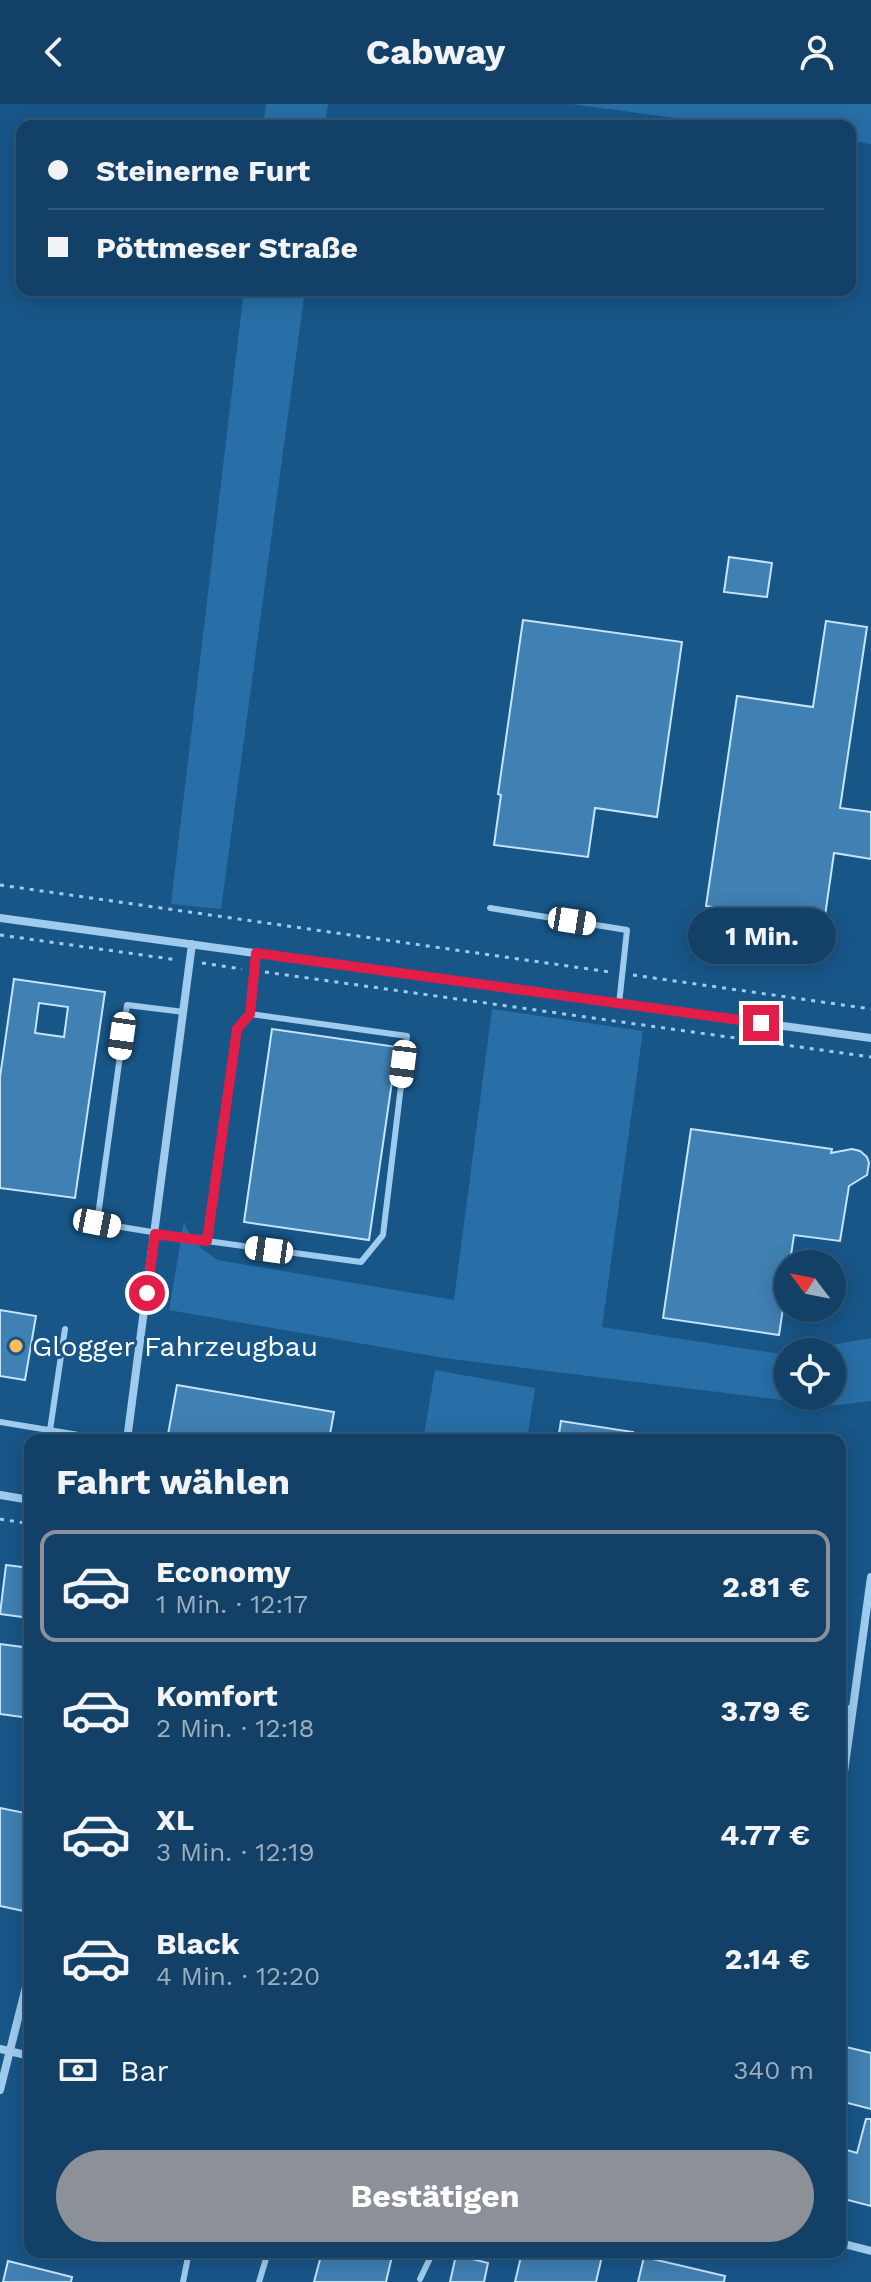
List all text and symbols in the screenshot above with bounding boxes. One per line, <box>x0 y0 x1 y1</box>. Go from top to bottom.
icon: back <box>32 30 76 74</box>
icon: person <box>795 30 839 74</box>
text: Cabway <box>366 31 505 73</box>
text: Steinerne Furt <box>96 153 310 188</box>
text: Pöttmeser Straße <box>96 230 358 265</box>
car <box>546 905 598 937</box>
callout: 1 Min. <box>687 907 835 963</box>
text: 1 Min. <box>725 921 799 951</box>
route end <box>743 1005 779 1041</box>
car <box>107 1011 137 1061</box>
car <box>388 1039 418 1089</box>
car <box>71 1207 123 1239</box>
car <box>244 1235 294 1265</box>
north arrow <box>774 1250 846 1322</box>
map controls <box>774 1250 846 1410</box>
route start <box>129 1275 165 1311</box>
place label: Glogger Fahrzeugbau <box>32 1330 318 1363</box>
marker: Glogger Fahrzeugbau <box>7 1337 25 1355</box>
button: locate <box>774 1338 846 1410</box>
text: Fahrt wählen <box>56 1461 290 1503</box>
icon: car <box>60 1550 132 1622</box>
text: Economy <box>156 1554 291 1589</box>
text: 2.81 € <box>722 1569 810 1604</box>
text: 1 Min. · 12:17 <box>156 1589 308 1619</box>
icon: car <box>60 1674 132 1746</box>
text: Komfort <box>156 1678 278 1713</box>
text: 3.79 € <box>721 1693 810 1728</box>
text: 2 Min. · 12:18 <box>156 1713 314 1743</box>
icon: car <box>60 1798 132 1870</box>
text: XL <box>156 1802 194 1837</box>
text: 4.77 € <box>720 1817 810 1852</box>
text: 3 Min. · 12:19 <box>156 1837 314 1867</box>
icon: car <box>60 1922 132 1994</box>
text: Black <box>156 1926 240 1961</box>
text: 2.14 € <box>725 1941 810 1976</box>
text: 4 Min. · 12:20 <box>156 1961 320 1991</box>
icon: cash <box>56 2048 100 2092</box>
text: Bar <box>120 2053 169 2088</box>
text: 340 m <box>733 2055 814 2085</box>
button: Bestätigen <box>56 2150 814 2242</box>

